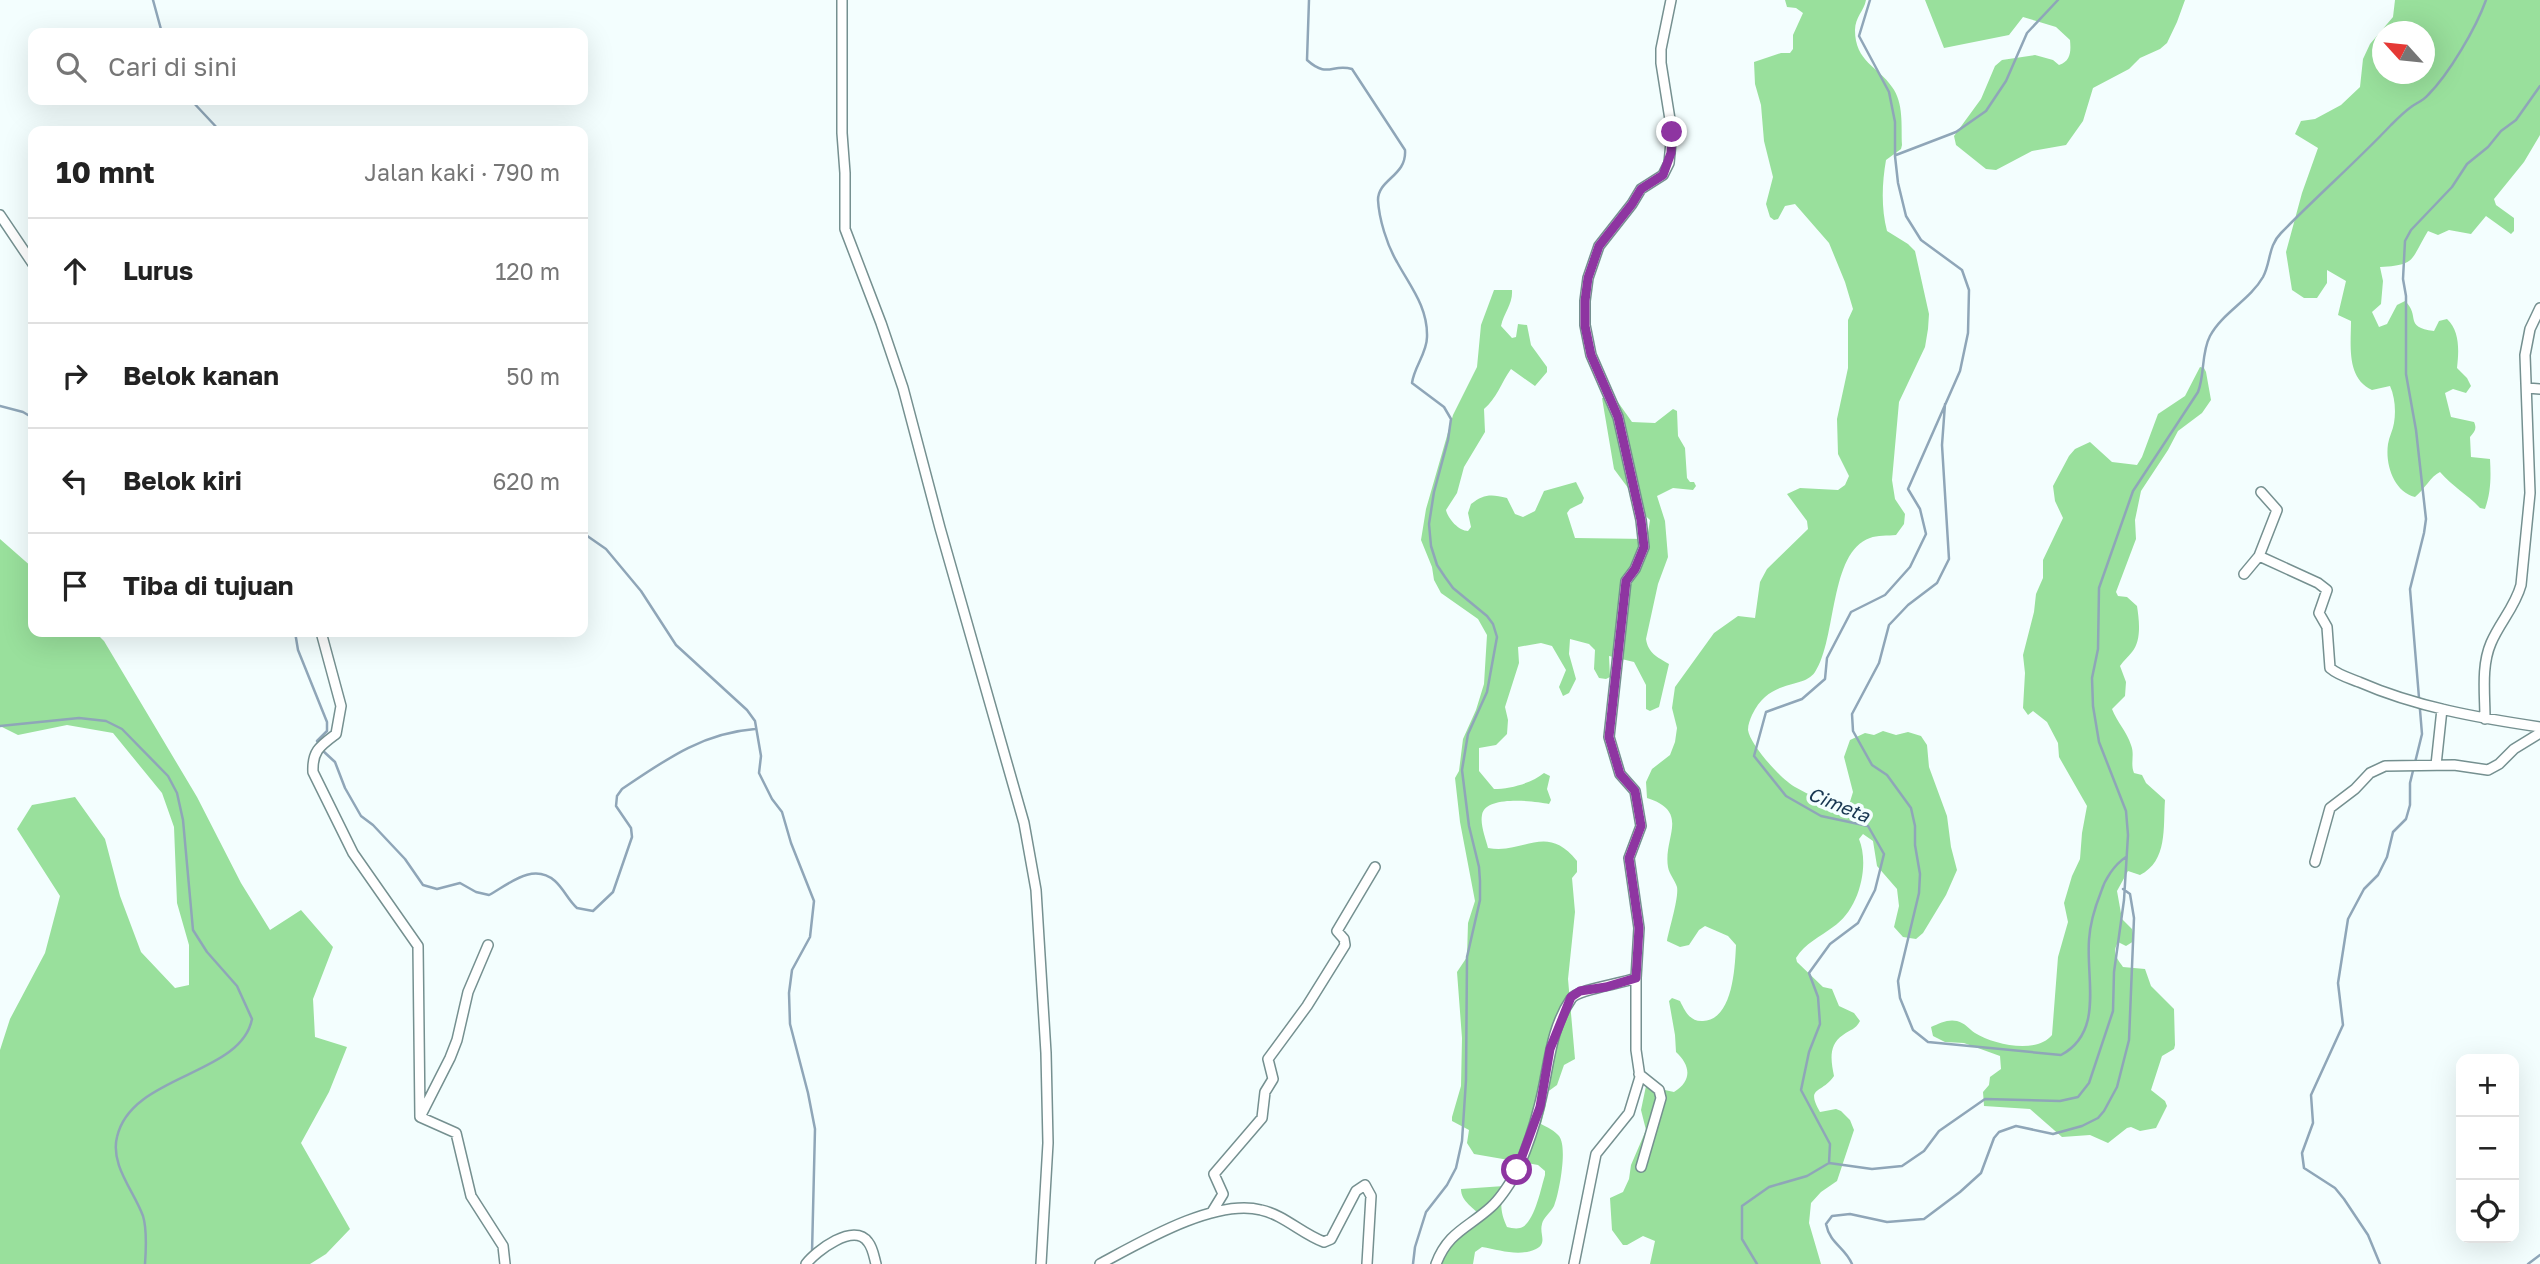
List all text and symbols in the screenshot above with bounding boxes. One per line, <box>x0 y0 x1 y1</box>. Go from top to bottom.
north arrow <box>2372 21 2435 84</box>
search box <box>28 28 588 105</box>
icon: search <box>52 48 90 86</box>
text: Cari di sini <box>108 51 237 82</box>
route end <box>1656 116 1687 147</box>
text: 10 mnt <box>56 154 155 190</box>
text: Jalan kaki · 790 m <box>364 158 560 186</box>
icon: ahead <box>56 252 94 290</box>
text: Lurus <box>123 255 193 286</box>
text: 120 m <box>495 257 560 285</box>
icon: right <box>56 357 94 395</box>
text: Belok kanan <box>123 360 279 391</box>
text: 50 m <box>506 362 560 390</box>
icon: left <box>56 462 94 500</box>
text: Belok kiri <box>123 465 242 496</box>
text: 620 m <box>492 467 560 495</box>
icon: arrive <box>56 567 94 605</box>
text: Tiba di tujuan <box>123 570 293 601</box>
water label: Cimeta <box>1805 781 1874 827</box>
map controls <box>2456 1054 2519 1243</box>
button: + <box>2456 1054 2519 1117</box>
button: − <box>2456 1117 2519 1180</box>
route start <box>1501 1154 1532 1185</box>
button: locate <box>2456 1180 2519 1243</box>

